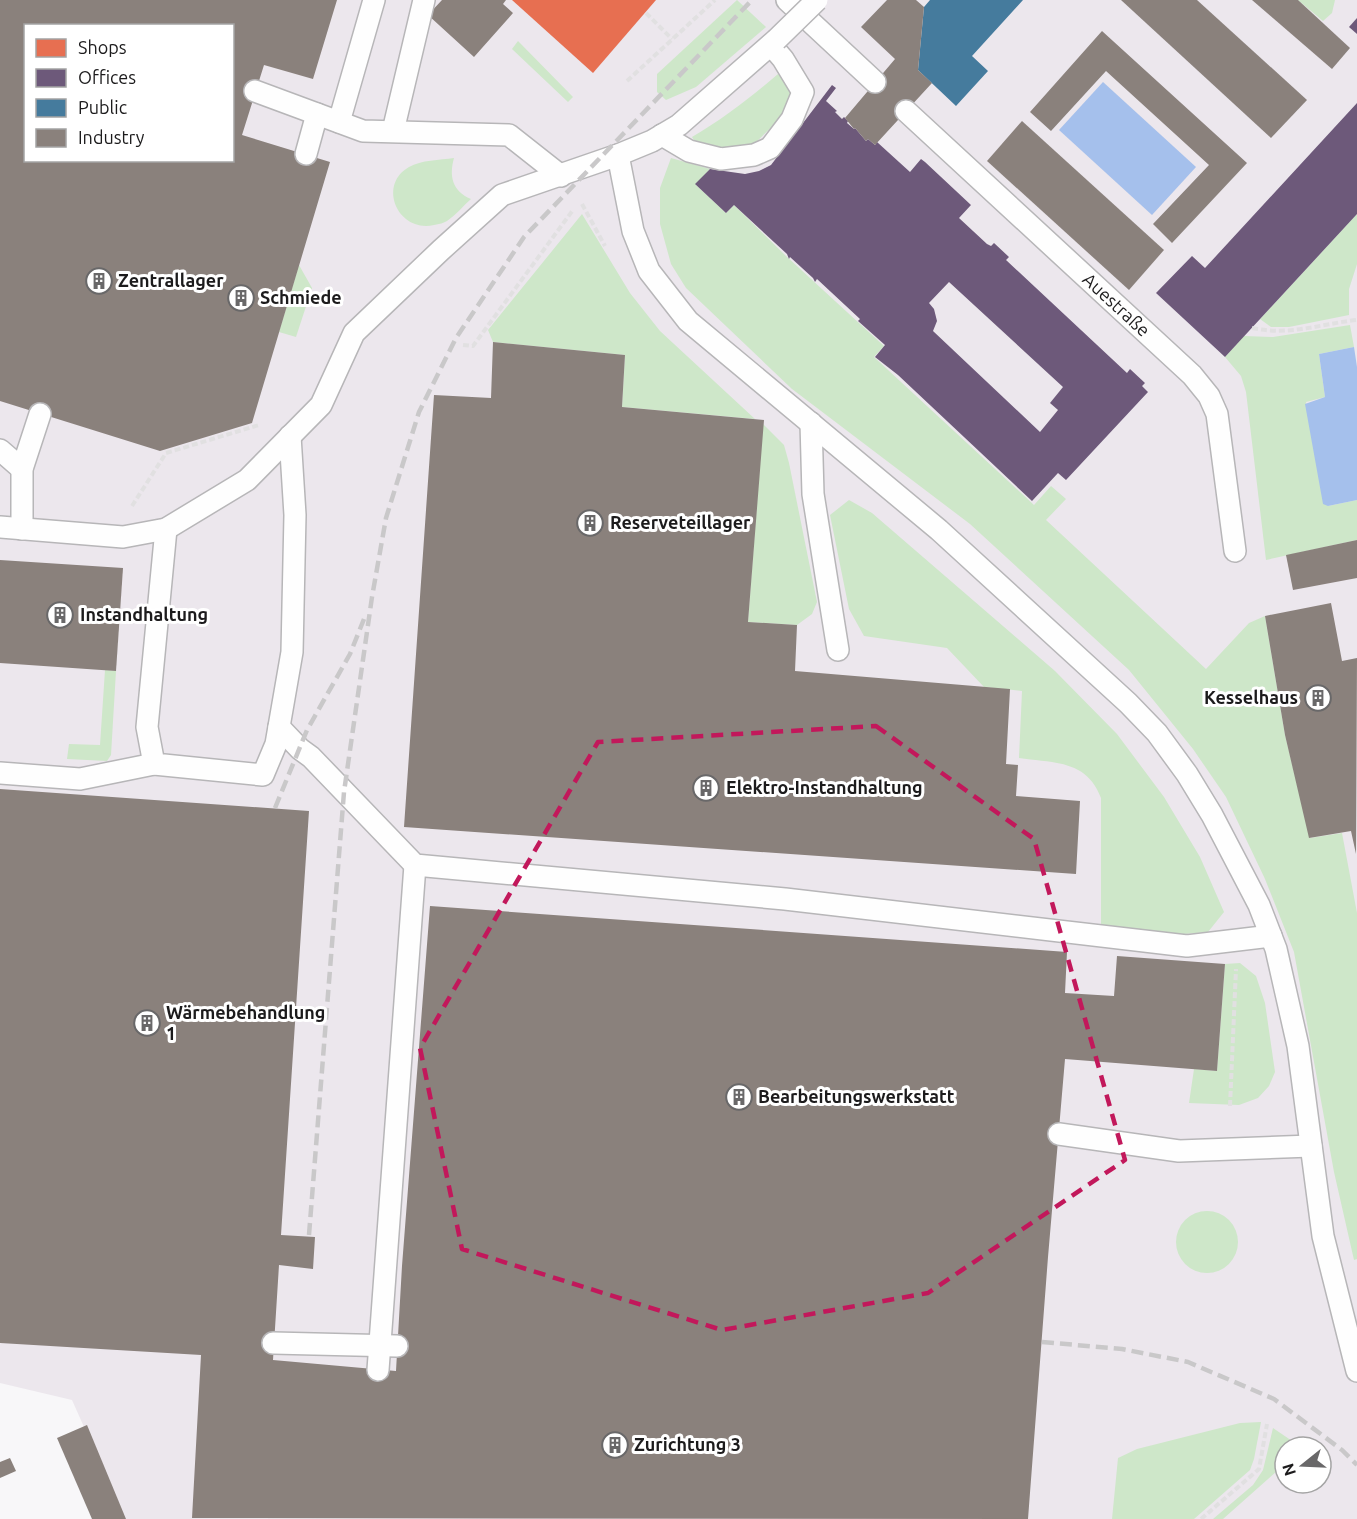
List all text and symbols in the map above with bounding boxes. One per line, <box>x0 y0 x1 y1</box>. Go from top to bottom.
legend <box>24 24 234 162</box>
text: Shops <box>78 37 127 57</box>
text: Offices <box>78 67 136 87</box>
text: Public <box>78 97 127 117</box>
text: Industry <box>78 127 145 147</box>
building icon: Zentrallager <box>84 266 114 296</box>
street label: Auestraße <box>1079 269 1154 340</box>
place label: Zentrallager <box>118 270 224 290</box>
building icon: Schmiede <box>226 283 256 313</box>
place label: Schmiede <box>260 287 342 307</box>
building icon: Reserveteillager <box>575 508 605 538</box>
place label: Reserveteillager <box>610 512 751 532</box>
building icon: Instandhaltung <box>45 600 75 630</box>
place label: Instandhaltung <box>80 604 208 624</box>
building icon: Kesselhaus <box>1303 683 1333 713</box>
place label: Kesselhaus <box>1204 687 1298 707</box>
building icon: Elektro-Instandhaltung <box>691 773 721 803</box>
place label: Elektro-Instandhaltung <box>726 777 923 797</box>
place label: Wärmebehandlung 1 <box>166 1002 325 1043</box>
building icon: Wärmebehandlung 1 <box>132 1008 162 1038</box>
building icon: Bearbeitungswerkstatt <box>724 1082 754 1112</box>
place label: Bearbeitungswerkstatt <box>758 1086 955 1106</box>
building icon: Zurichtung 3 <box>600 1430 630 1460</box>
place label: Zurichtung 3 <box>634 1434 741 1454</box>
north arrow <box>1273 1435 1333 1495</box>
text: N <box>1278 1461 1299 1478</box>

